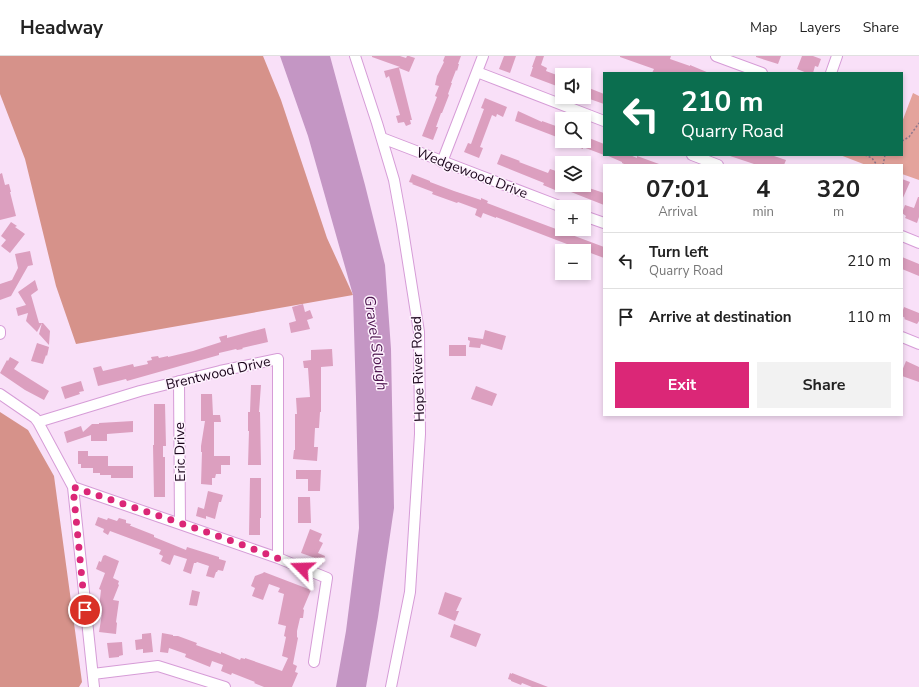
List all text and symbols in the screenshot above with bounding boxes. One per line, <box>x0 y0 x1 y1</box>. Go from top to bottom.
text: Headway <box>20 15 103 41</box>
text: Map <box>750 18 777 37</box>
text: Layers <box>799 18 841 37</box>
text: Share <box>863 18 899 37</box>
map controls <box>555 68 591 280</box>
button: sound <box>555 68 591 104</box>
text: 210 m <box>681 83 764 121</box>
icon: left <box>615 88 667 140</box>
button: search <box>555 112 591 148</box>
text: Quarry Road <box>681 119 784 143</box>
street label: Wedgewood Drive <box>414 143 530 203</box>
button: layers <box>555 156 591 192</box>
text: 07:01 <box>646 173 709 205</box>
text: 4 <box>756 173 770 205</box>
text: 320 <box>817 173 860 205</box>
button: + <box>555 200 591 236</box>
text: Arrival <box>658 203 697 221</box>
text: min <box>752 203 774 221</box>
text: m <box>833 203 844 221</box>
text: Turn left <box>649 242 708 262</box>
button: − <box>555 244 591 280</box>
icon: left <box>615 250 637 272</box>
text: 210 m <box>847 251 891 271</box>
text: Quarry Road <box>649 262 723 280</box>
water label: Gravel Slough <box>359 294 393 392</box>
icon: arrive <box>615 306 637 328</box>
text: Arrive at destination <box>649 307 792 327</box>
text: 110 m <box>847 307 891 327</box>
street label: Hope River Road <box>407 316 429 422</box>
street label: Brentwood Drive <box>164 352 272 394</box>
button: Exit <box>615 362 749 408</box>
button: Share <box>757 362 891 408</box>
street label: Eric Drive <box>170 422 190 482</box>
position arrow <box>281 547 323 589</box>
pin <box>68 593 102 627</box>
icon: arrive <box>74 599 96 621</box>

